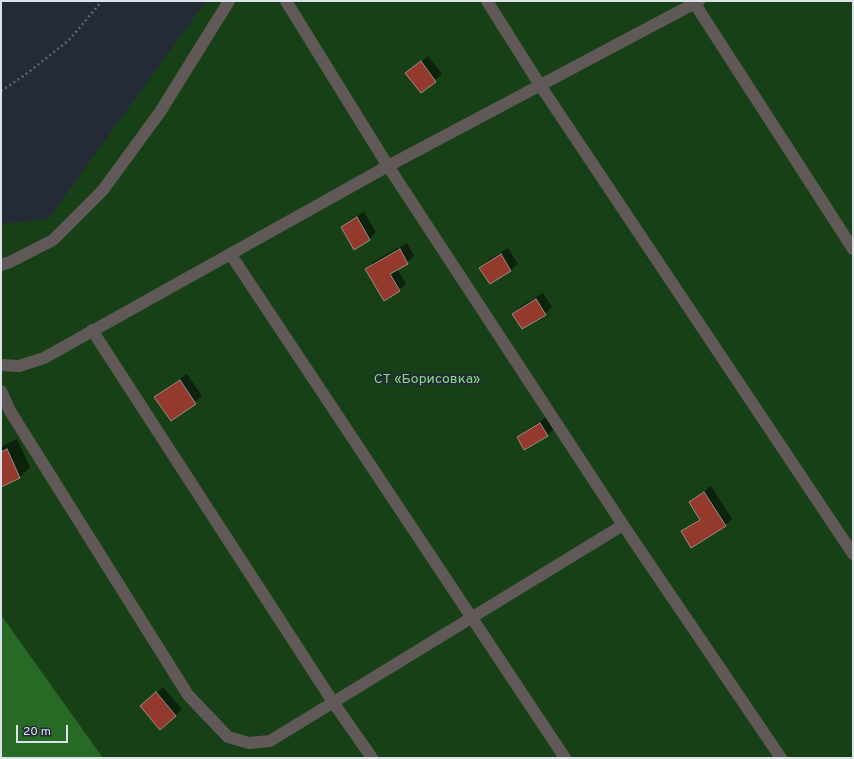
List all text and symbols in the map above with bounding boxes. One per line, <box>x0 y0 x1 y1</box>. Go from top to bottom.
park label: СТ «Борисовка» <box>374 372 480 388</box>
scale bar <box>18 717 70 743</box>
text: 20 m <box>23 724 51 740</box>

